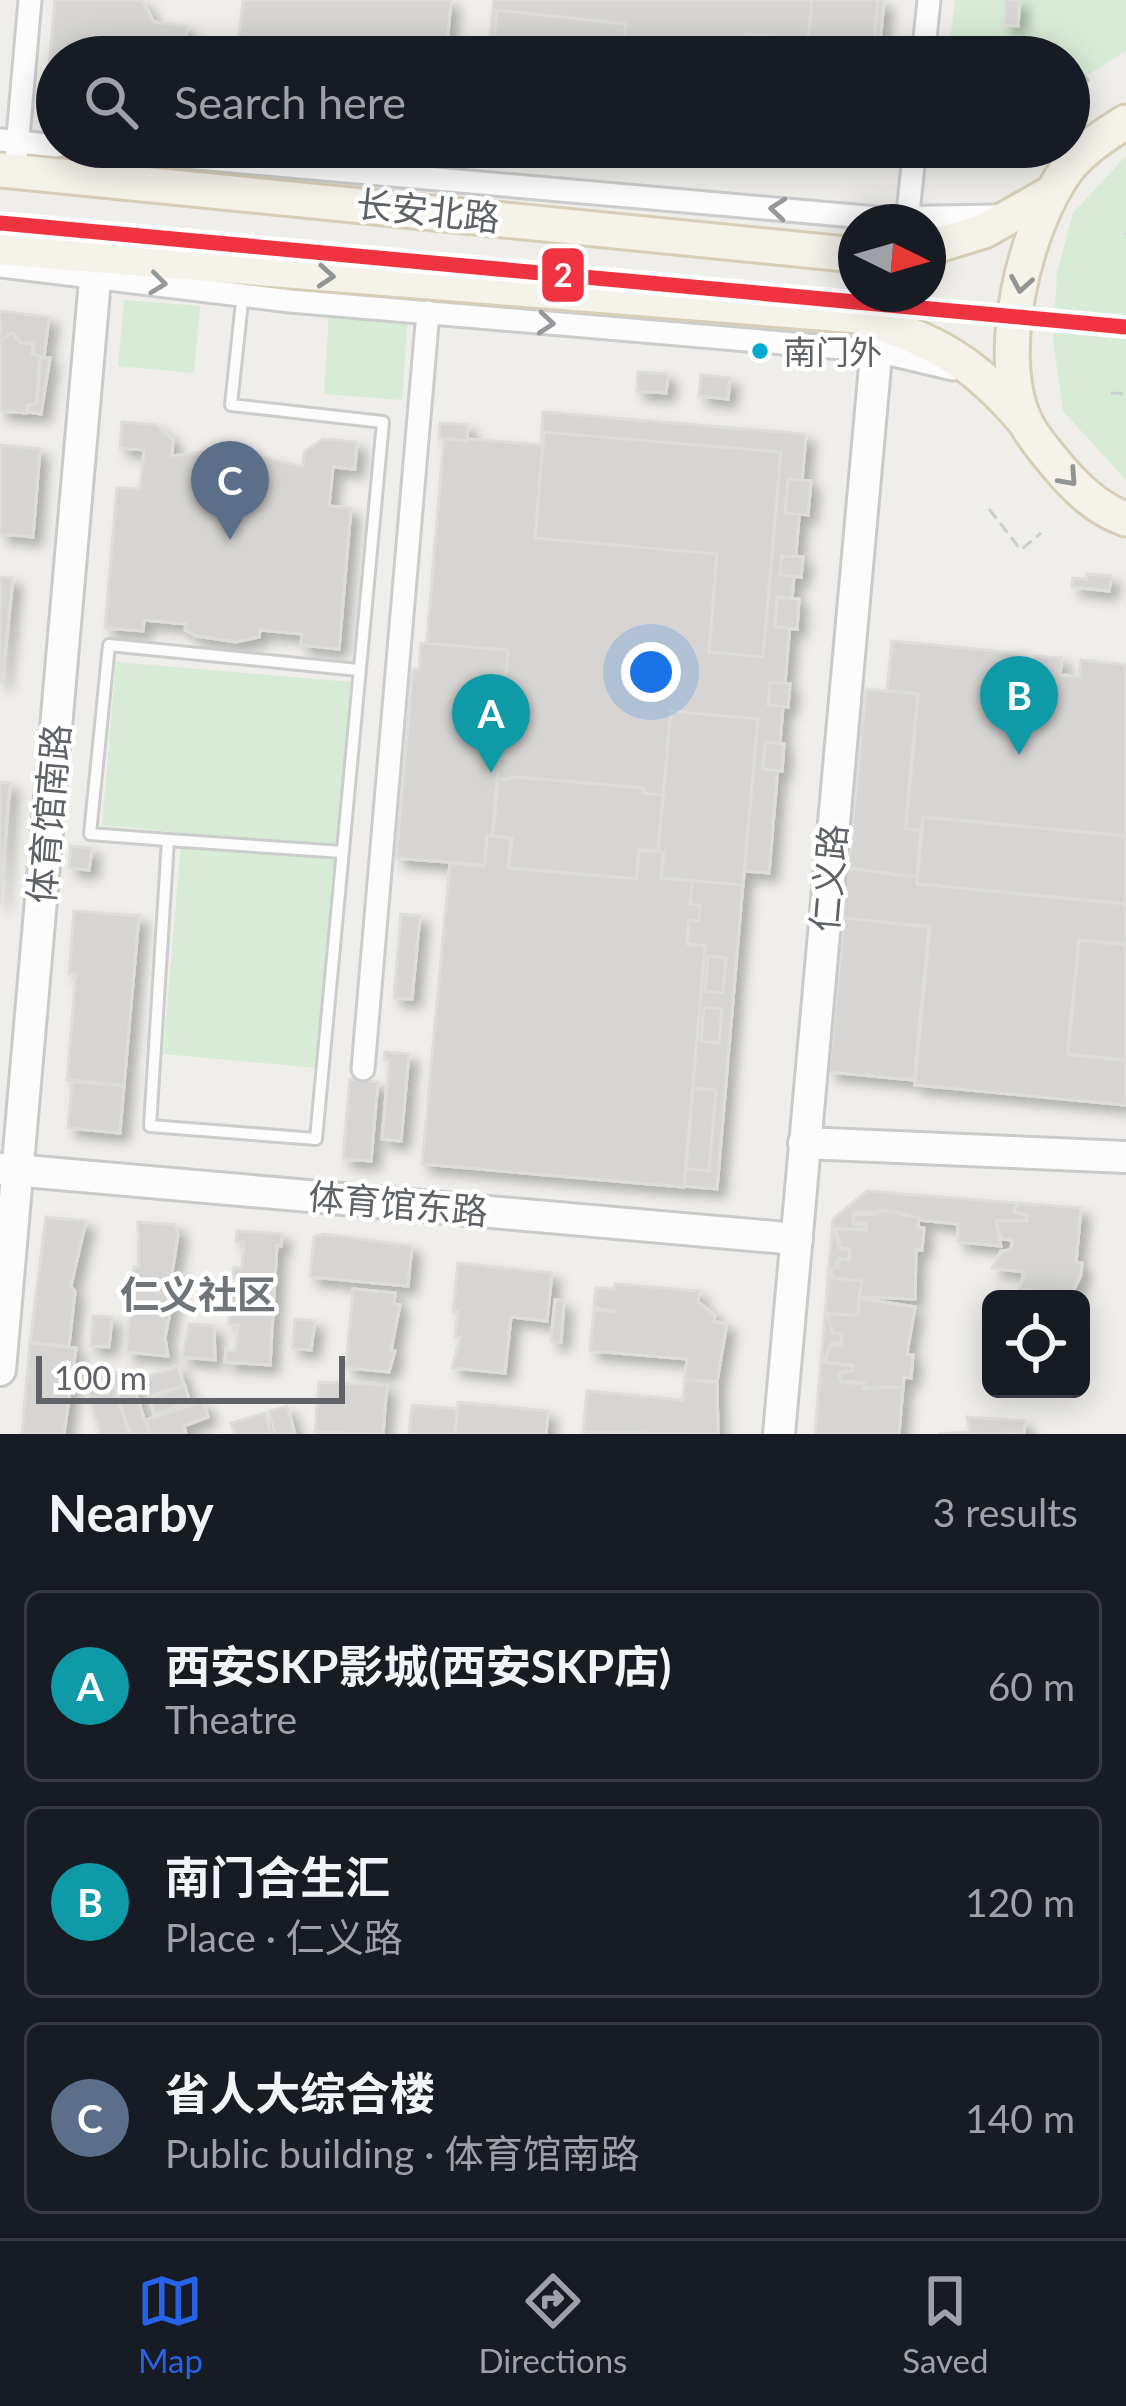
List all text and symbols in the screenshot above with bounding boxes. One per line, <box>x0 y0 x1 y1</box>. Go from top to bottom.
search box <box>36 36 1090 168</box>
icon: search <box>78 69 144 135</box>
text: Search here <box>174 75 406 129</box>
street label: 长安北路 <box>354 181 502 239</box>
one-way arrow <box>768 197 787 222</box>
north arrow <box>838 204 946 312</box>
line badge: 2 <box>540 246 586 304</box>
text: 2 <box>553 254 573 294</box>
one-way arrow <box>317 263 336 289</box>
one-way arrow <box>148 270 168 296</box>
one-way arrow <box>1010 274 1035 294</box>
one-way arrow <box>537 309 556 335</box>
place label: 南门外 <box>783 331 882 371</box>
marker: 南门外 <box>749 340 771 362</box>
pin: C <box>191 441 269 540</box>
one-way arrow <box>1055 465 1076 486</box>
your location <box>621 642 681 702</box>
pin: B <box>980 656 1058 755</box>
pin: A <box>452 674 530 773</box>
street label: 体育馆南路 <box>18 722 78 905</box>
street label: 仁义路 <box>801 822 855 934</box>
street label: 体育馆东路 <box>307 1173 490 1233</box>
district label: 仁义社区 <box>120 1271 276 1317</box>
map controls <box>982 1290 1090 1398</box>
button: locate <box>982 1290 1090 1398</box>
scale bar <box>36 1350 345 1403</box>
text: 100 m <box>54 1357 147 1397</box>
text: Nearby <box>48 1482 214 1543</box>
text: 3 results <box>933 1489 1078 1535</box>
text: 西安SKP影城(西安SKP店) <box>165 1639 671 1693</box>
text: A <box>76 1663 104 1709</box>
text: 60 m <box>988 1663 1075 1709</box>
text: Theatre <box>165 1696 297 1742</box>
text: 南门合生汇 <box>165 1850 390 1904</box>
text: B <box>77 1879 103 1925</box>
text: 120 m <box>965 1879 1075 1925</box>
text: Place · 仁义路 <box>165 1914 403 1960</box>
text: 省人大综合楼 <box>165 2066 435 2120</box>
text: C <box>77 2095 103 2141</box>
text: 140 m <box>965 2095 1075 2141</box>
text: Public building · 体育馆南路 <box>165 2130 640 2176</box>
tab: Map <box>137 2268 203 2380</box>
tab: Directions <box>478 2268 627 2380</box>
tab: Saved <box>902 2268 989 2380</box>

